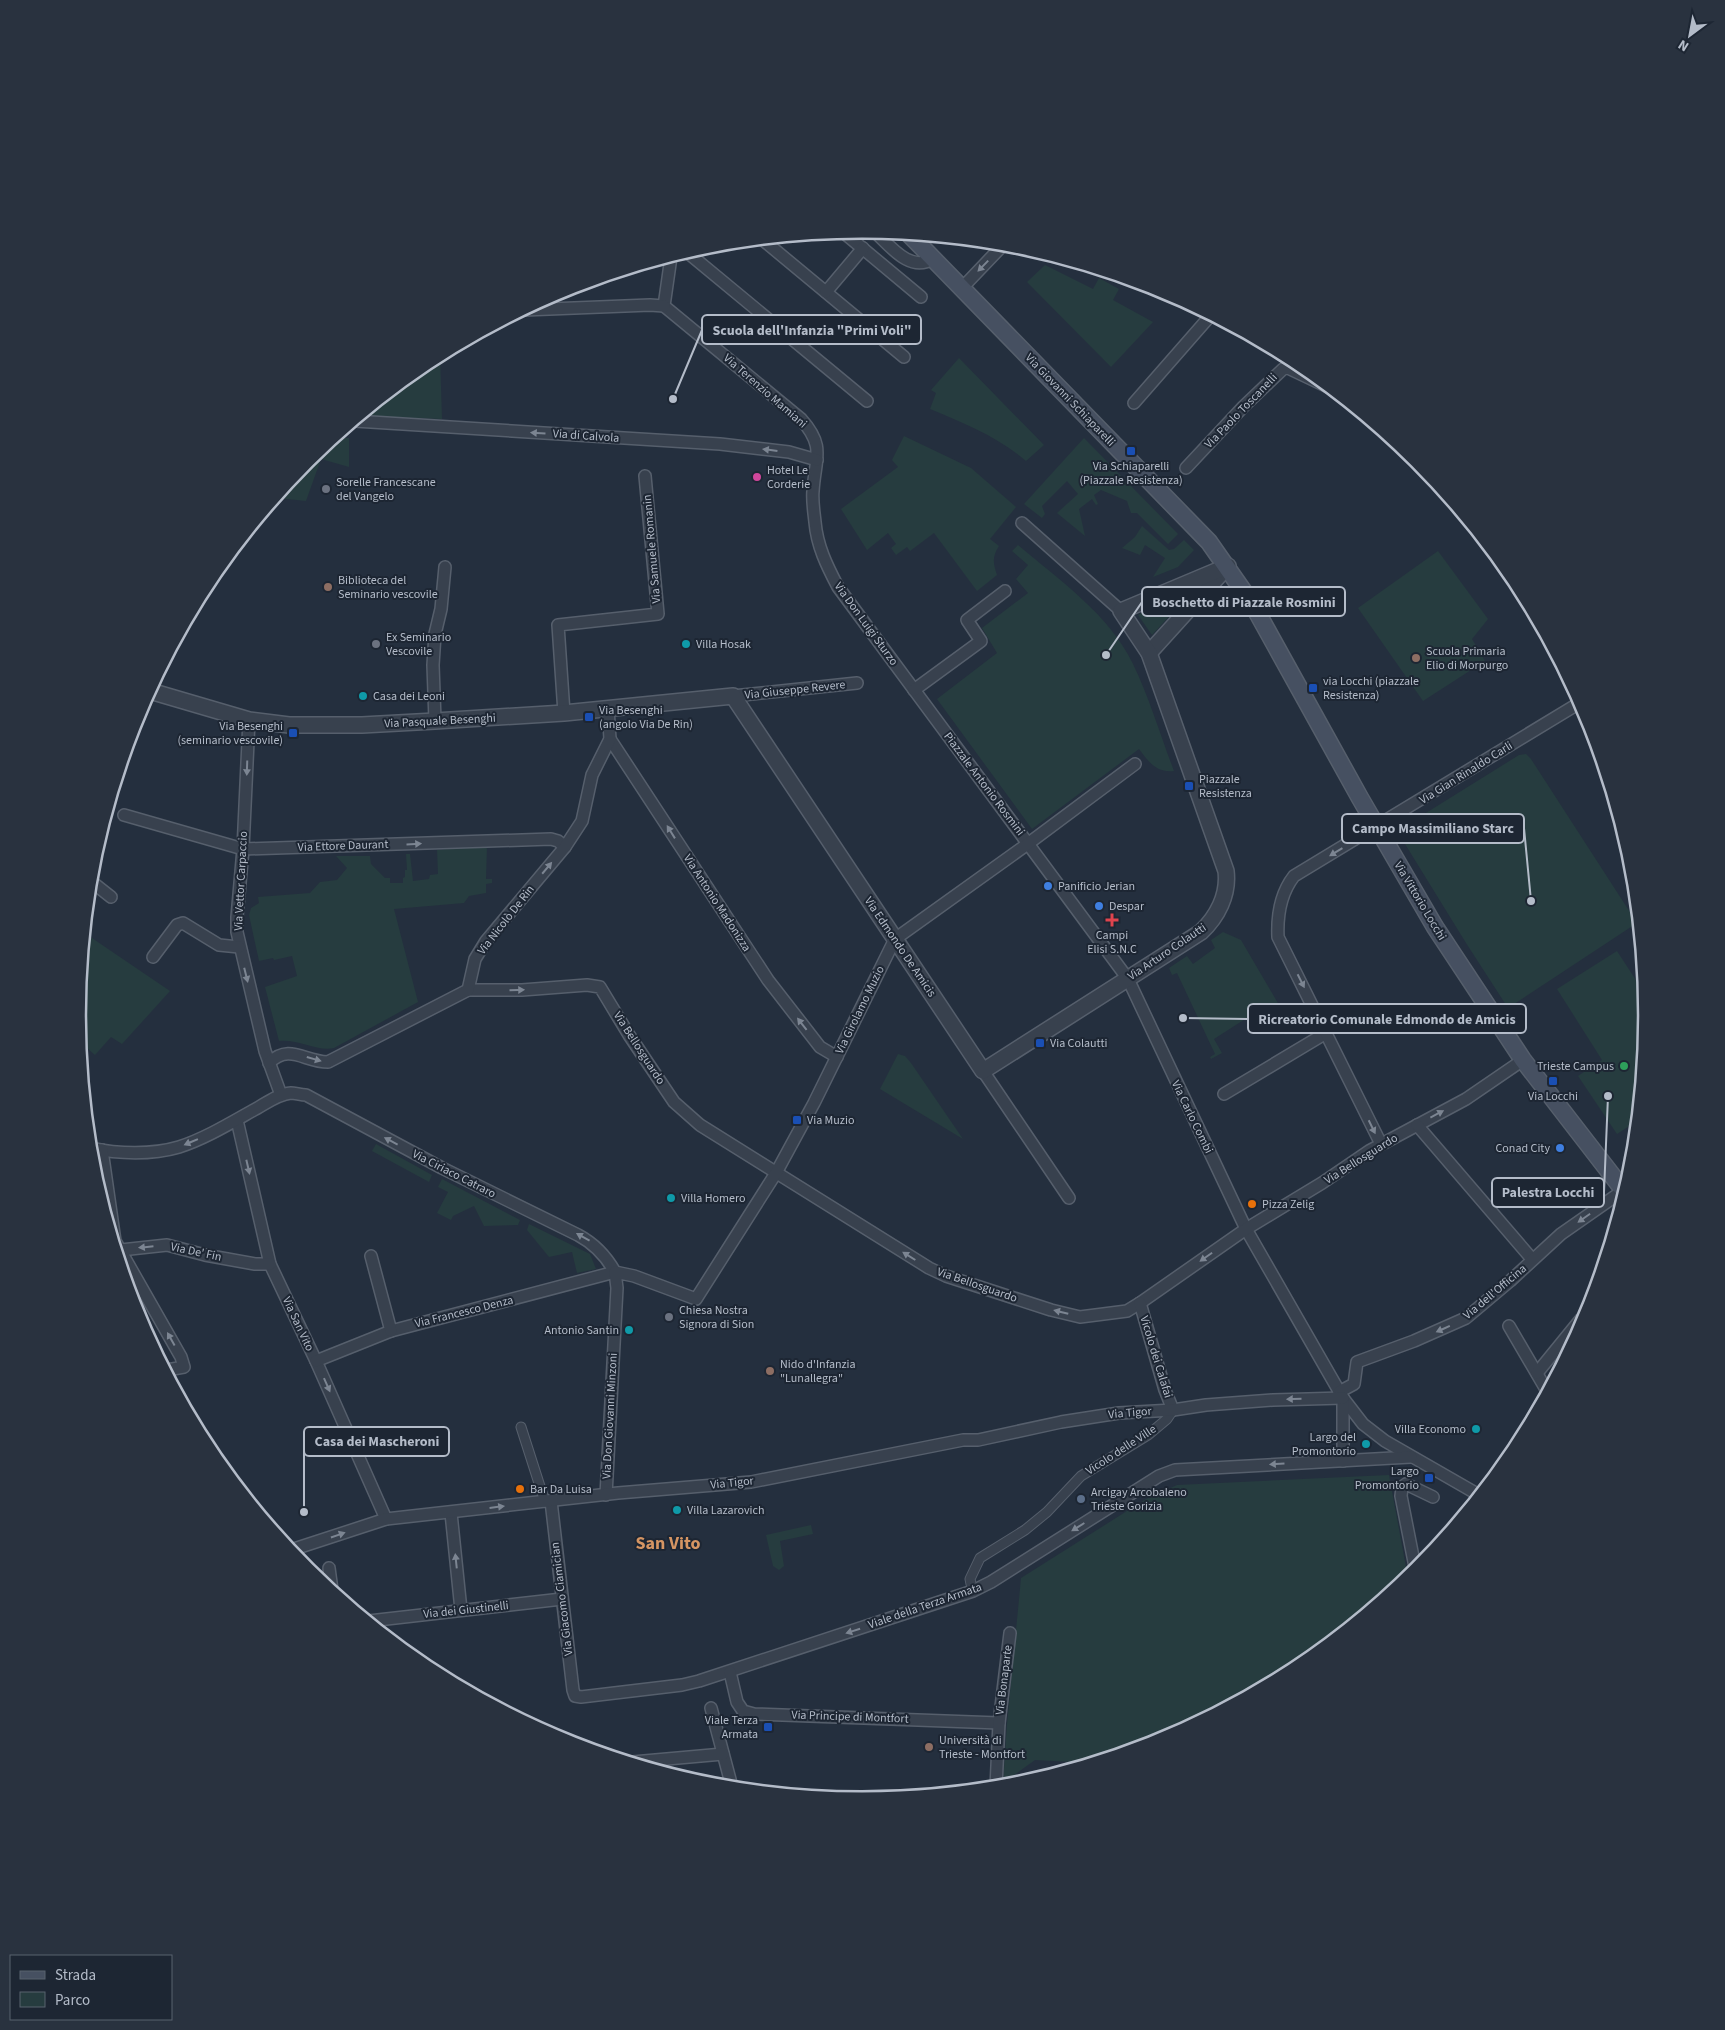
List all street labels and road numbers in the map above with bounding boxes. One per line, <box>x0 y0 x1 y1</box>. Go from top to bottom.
street label: Via Terenzio Mamiani <box>719 350 811 432</box>
street label: Via Giovanni Schiaparelli <box>1021 350 1119 450</box>
street label: Via Paolo Toscanelli <box>1201 370 1281 452</box>
street label: Via di Calvola <box>552 425 620 447</box>
street label: Via Samuele Romanin <box>639 494 665 604</box>
street label: Via Don Luigi Sturzo <box>830 579 902 669</box>
street label: Via Giuseppe Revere <box>744 676 846 704</box>
street label: Via Pasquale Besenghi <box>384 710 496 732</box>
street label: Piazzale Antonio Rosmini <box>939 729 1029 839</box>
street label: Via Gian Rinaldo Carli <box>1416 737 1516 809</box>
street label: Via Vettor Carpaccio <box>230 831 252 931</box>
street label: Via Ettore Daurant <box>297 836 389 856</box>
street label: Via Antonio Madonizza <box>679 851 755 955</box>
street label: Via Vittorio Locchi <box>1390 858 1450 944</box>
street label: Via Nicolò De Rin <box>473 882 539 958</box>
street label: Via Edmondo De Amicis <box>860 893 940 1001</box>
street label: Via Arturo Colautti <box>1124 919 1210 985</box>
street label: Via Girolamo Muzio <box>831 963 889 1057</box>
street label: Via Bellosguardo <box>609 1008 669 1088</box>
street label: Via Carlo Combi <box>1167 1078 1217 1156</box>
street label: Via Bellosguardo <box>1321 1130 1401 1188</box>
street label: Via Ciriaco Catraro <box>409 1146 499 1202</box>
street label: Via De' Fin <box>169 1238 223 1266</box>
street label: Via dell'Officina <box>1460 1260 1530 1324</box>
street label: Via Bellosguardo <box>934 1263 1020 1307</box>
street label: Via Francesco Denza <box>413 1292 515 1332</box>
street label: Via San Vito <box>278 1294 318 1354</box>
street label: Vicolo dei Calafai <box>1135 1314 1177 1400</box>
street label: Via Don Giovanni Minzoni <box>598 1352 622 1480</box>
street label: Via Tigor <box>1108 1403 1153 1423</box>
street label: Vicolo delle Ville <box>1082 1421 1160 1479</box>
street label: Via Tigor <box>709 1472 755 1494</box>
street label: Via Giacomo Ciamician <box>547 1541 577 1657</box>
street label: Viale della Terza Armata <box>866 1579 984 1633</box>
street label: Via dei Giustinelli <box>422 1597 510 1623</box>
street label: Via Bonaparte <box>991 1644 1017 1716</box>
street label: Via Principe di Montfort <box>791 1706 909 1728</box>

